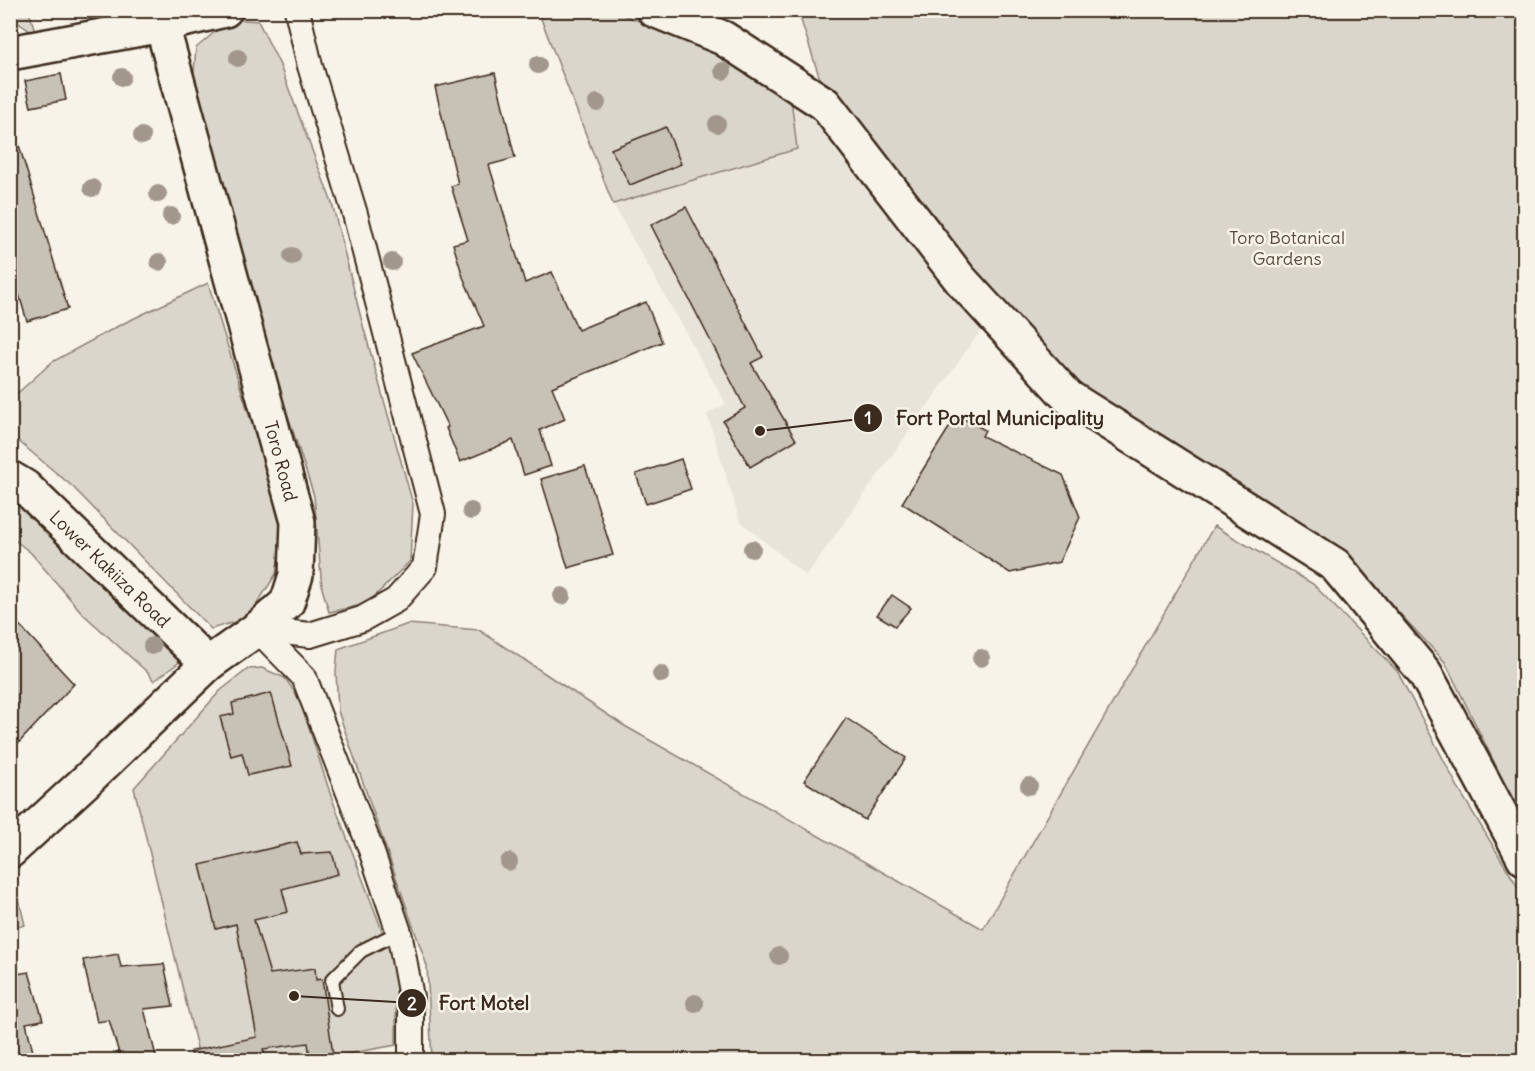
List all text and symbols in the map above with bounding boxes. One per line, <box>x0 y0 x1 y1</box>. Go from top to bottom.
park label: Toro Botanical Gardens <box>1229 226 1345 270</box>
callout: Fort Portal Municipality <box>853 399 1116 437</box>
text: Fort Portal Municipality <box>896 405 1104 430</box>
text: 1 <box>864 406 872 429</box>
street label: Toro Road <box>259 418 303 504</box>
street label: Lower Kakiiza Road <box>45 506 175 633</box>
callout: Fort Motel <box>397 984 541 1022</box>
text: Fort Motel <box>439 990 529 1015</box>
text: 2 <box>407 992 417 1015</box>

